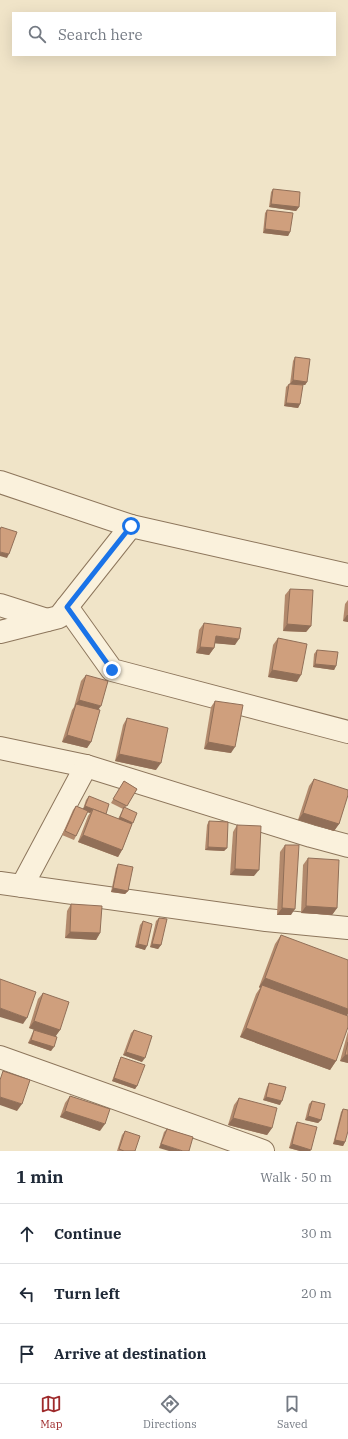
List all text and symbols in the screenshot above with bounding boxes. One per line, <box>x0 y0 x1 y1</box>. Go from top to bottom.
search box <box>12 12 336 56</box>
icon: search <box>26 23 48 45</box>
text: Search here <box>58 25 143 44</box>
route start <box>122 517 140 535</box>
route end <box>103 661 121 679</box>
text: 1 min <box>16 1166 64 1188</box>
text: Walk · 50 m <box>260 1169 332 1186</box>
icon: ahead <box>16 1223 38 1245</box>
text: Continue <box>54 1224 121 1243</box>
text: 30 m <box>301 1225 332 1242</box>
icon: left <box>16 1283 38 1305</box>
text: Turn left <box>54 1284 120 1303</box>
text: 20 m <box>301 1285 332 1302</box>
icon: arrive <box>16 1343 38 1365</box>
text: Arrive at destination <box>54 1344 206 1363</box>
tab: Map <box>40 1393 63 1431</box>
tab: Directions <box>143 1393 197 1431</box>
tab: Saved <box>277 1393 308 1431</box>

